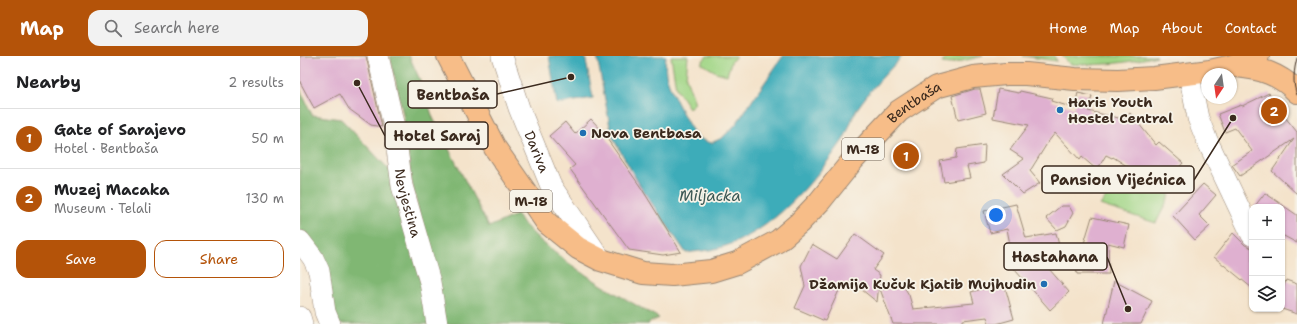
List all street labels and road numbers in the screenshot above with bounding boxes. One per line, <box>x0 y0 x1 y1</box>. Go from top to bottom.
street label: Bentbaša <box>883 77 943 127</box>
street label: Dariva <box>520 128 554 176</box>
road number: M-18 <box>842 138 884 160</box>
street label: Nevjestina <box>391 167 426 240</box>
road number: M-18 <box>510 190 552 212</box>

